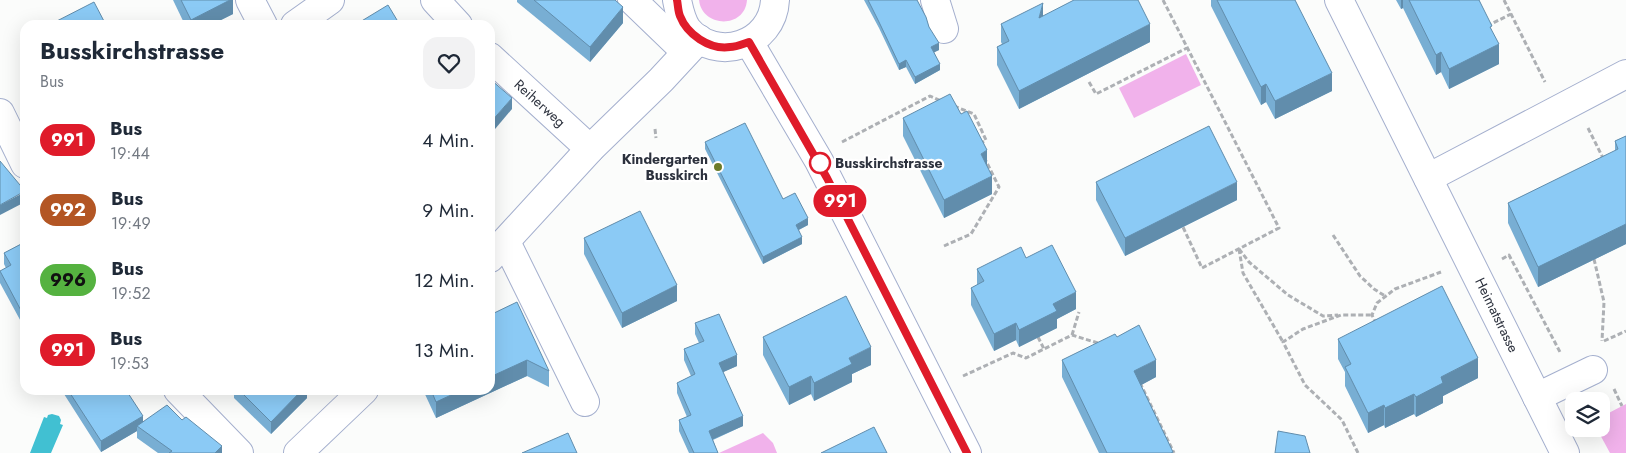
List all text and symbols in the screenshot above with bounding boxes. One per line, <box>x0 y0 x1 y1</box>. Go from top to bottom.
text: Busskirchstrasse <box>40 33 224 68</box>
button: heart <box>423 37 475 89</box>
text: Bus <box>40 70 64 93</box>
street label: Reiherweg <box>510 74 570 132</box>
text: Bus <box>110 115 142 142</box>
text: 991 <box>51 127 84 153</box>
text: 4 Min. <box>422 127 475 154</box>
text: 19:44 <box>110 142 150 165</box>
place label: Kindergarten Busskirch <box>622 149 708 185</box>
marker: Busskirchstrasse <box>809 152 831 174</box>
place label: Busskirchstrasse <box>835 153 942 173</box>
marker: Kindergarten Busskirch <box>712 161 724 173</box>
text: Bus <box>111 185 143 212</box>
line badge: 991 <box>811 185 869 217</box>
text: 991 <box>823 188 857 214</box>
text: 992 <box>50 197 86 223</box>
text: 9 Min. <box>422 197 475 224</box>
text: 19:49 <box>111 212 151 235</box>
text: Bus <box>111 255 143 282</box>
text: 996 <box>50 267 86 293</box>
text: 12 Min. <box>414 267 475 294</box>
street label: Heimatstrasse <box>1470 274 1524 356</box>
text: 19:52 <box>111 282 151 305</box>
text: Bus <box>110 325 142 352</box>
text: 991 <box>51 337 84 363</box>
text: 13 Min. <box>414 337 475 364</box>
text: 19:53 <box>110 352 149 375</box>
map controls <box>1565 392 1610 437</box>
button: layers <box>1565 392 1610 437</box>

